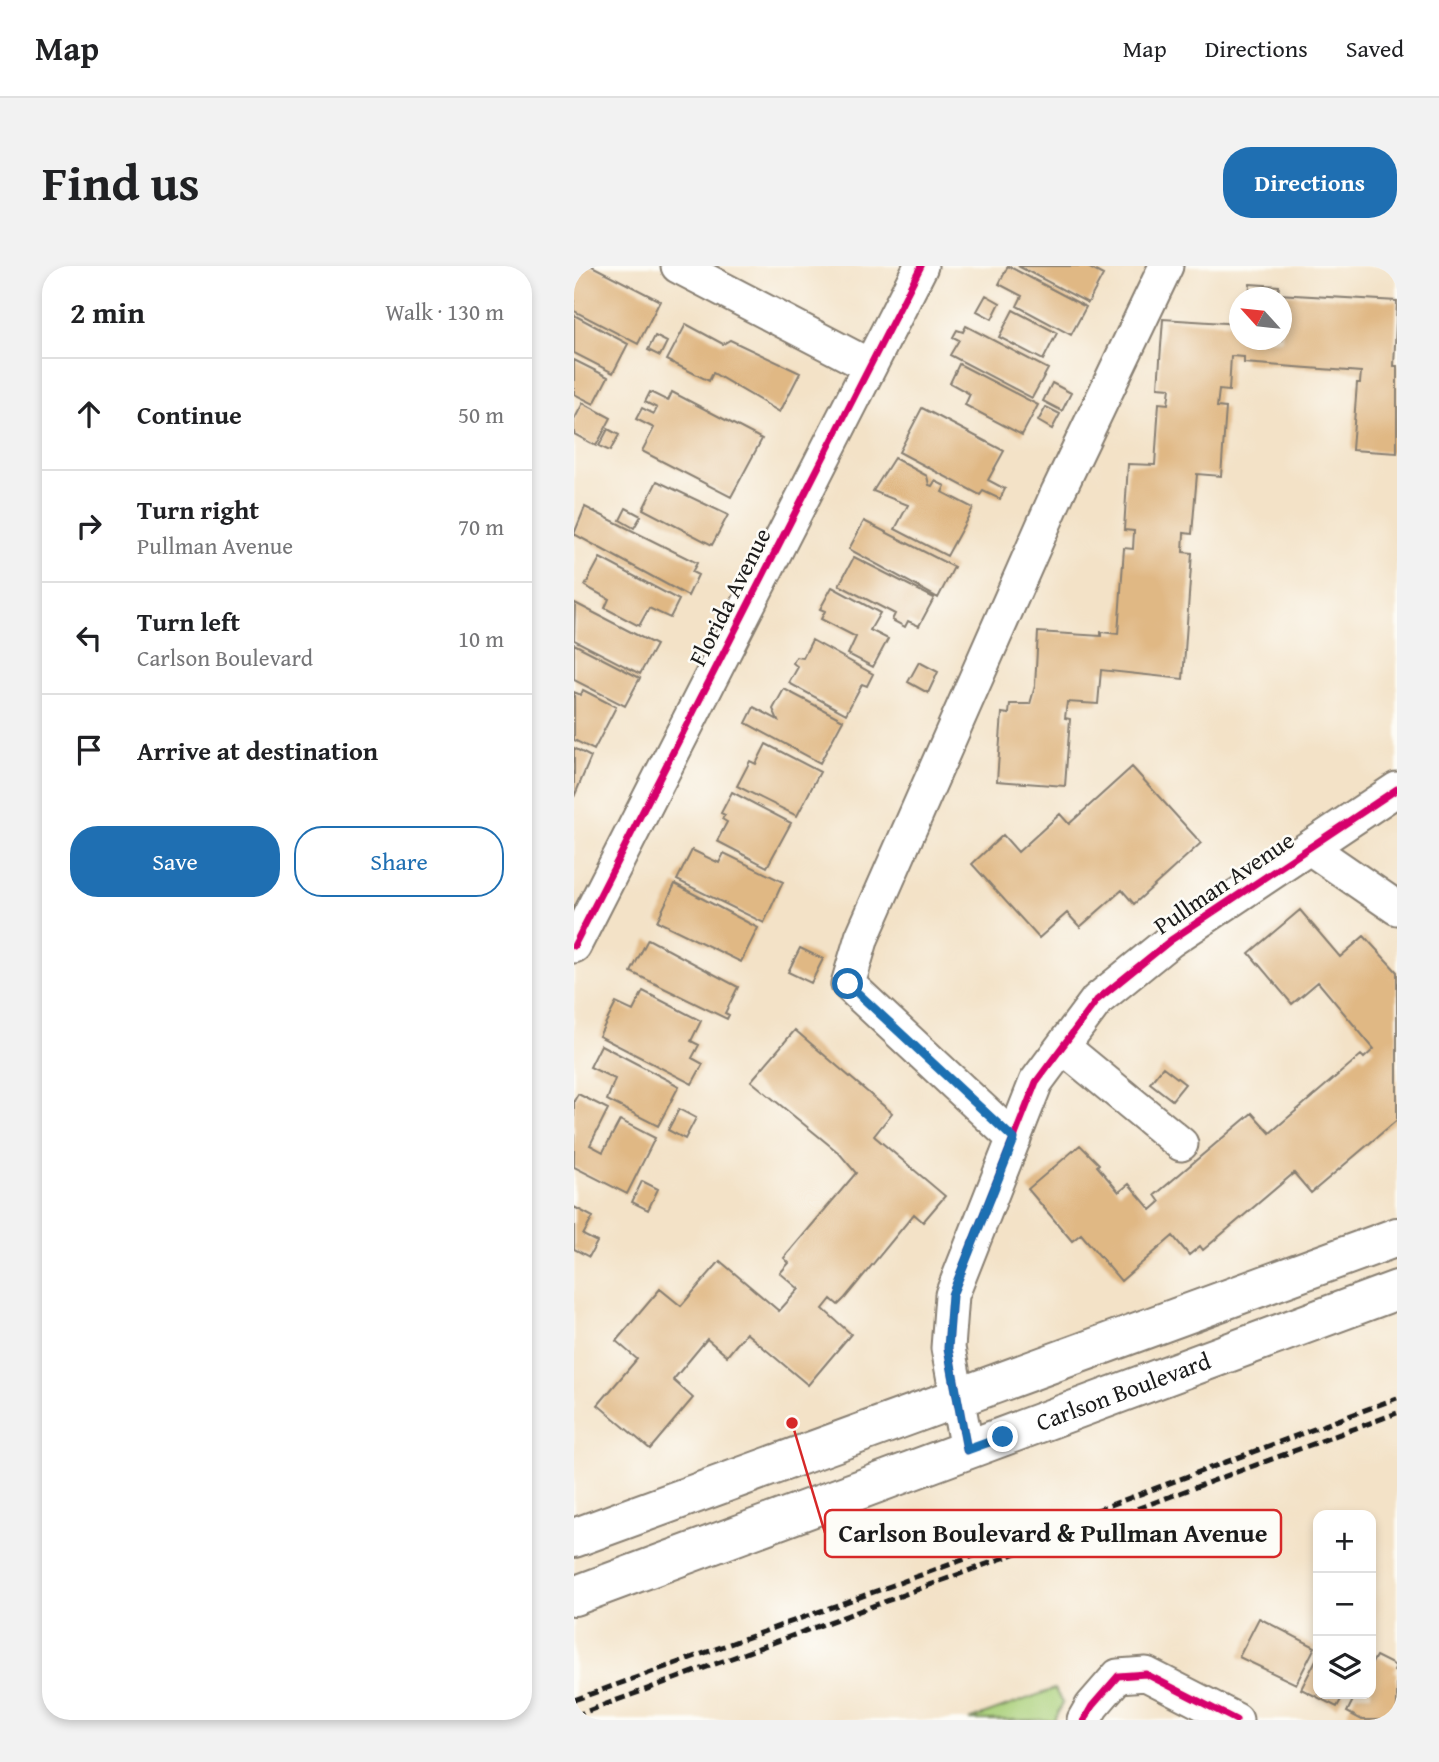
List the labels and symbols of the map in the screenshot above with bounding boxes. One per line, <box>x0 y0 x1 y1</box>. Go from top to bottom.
north arrow <box>1229 287 1292 350</box>
street label: Florida Avenue <box>680 522 779 672</box>
street label: Pullman Avenue <box>1146 823 1301 943</box>
route start <box>832 968 863 999</box>
street label: Carlson Boulevard <box>1031 1343 1215 1440</box>
route end <box>987 1421 1018 1452</box>
callout: Carlson Boulevard & Pullman Avenue <box>825 1510 1281 1557</box>
text: Carlson Boulevard & Pullman Avenue <box>839 1513 1268 1552</box>

